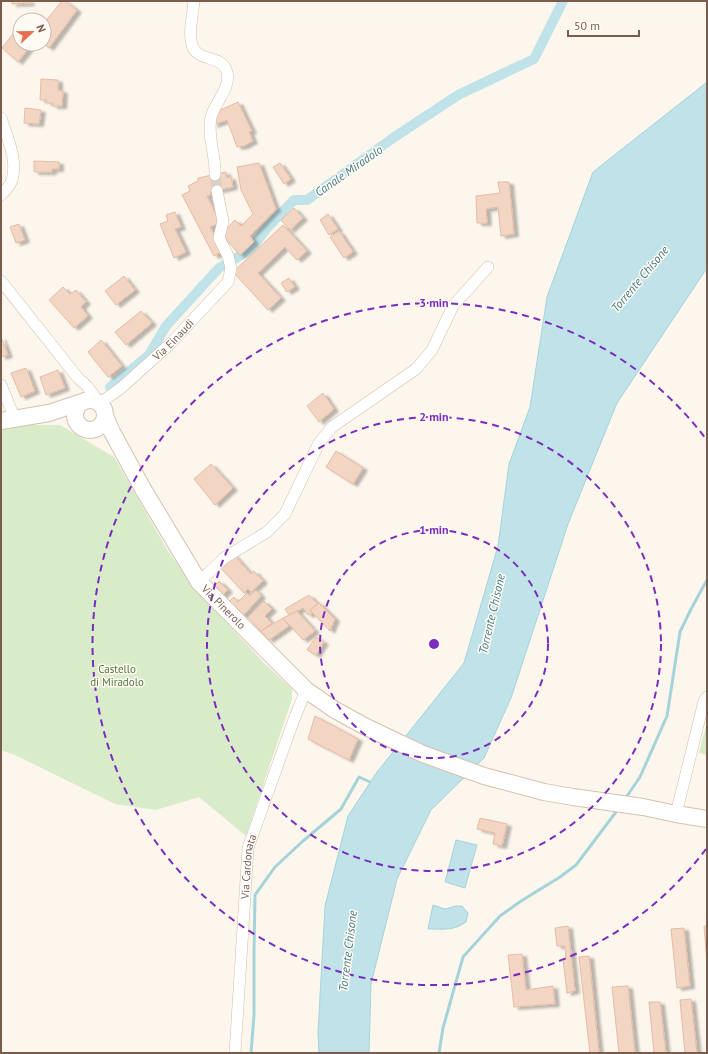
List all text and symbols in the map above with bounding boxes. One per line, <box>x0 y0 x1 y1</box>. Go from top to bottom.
north arrow <box>12 12 52 52</box>
scale bar <box>568 12 639 38</box>
text: 50 m <box>574 18 600 33</box>
text: N <box>33 22 49 34</box>
water label: Canale Miradolo <box>312 142 385 199</box>
water label: Torrente Chisone <box>608 242 672 315</box>
text: 3 min <box>419 295 449 310</box>
street label: Via Einaudi <box>149 316 197 364</box>
text: 2 min <box>419 409 449 424</box>
text: 1 min <box>419 522 449 537</box>
water label: Torrente Chisone <box>475 572 508 655</box>
street label: Via Pinerolo <box>198 581 249 632</box>
centre of rings <box>427 637 441 651</box>
park label: Castello di Miradolo <box>90 662 144 689</box>
street label: Via Cardonata <box>238 832 259 900</box>
water label: Torrente Chisone <box>335 909 360 992</box>

